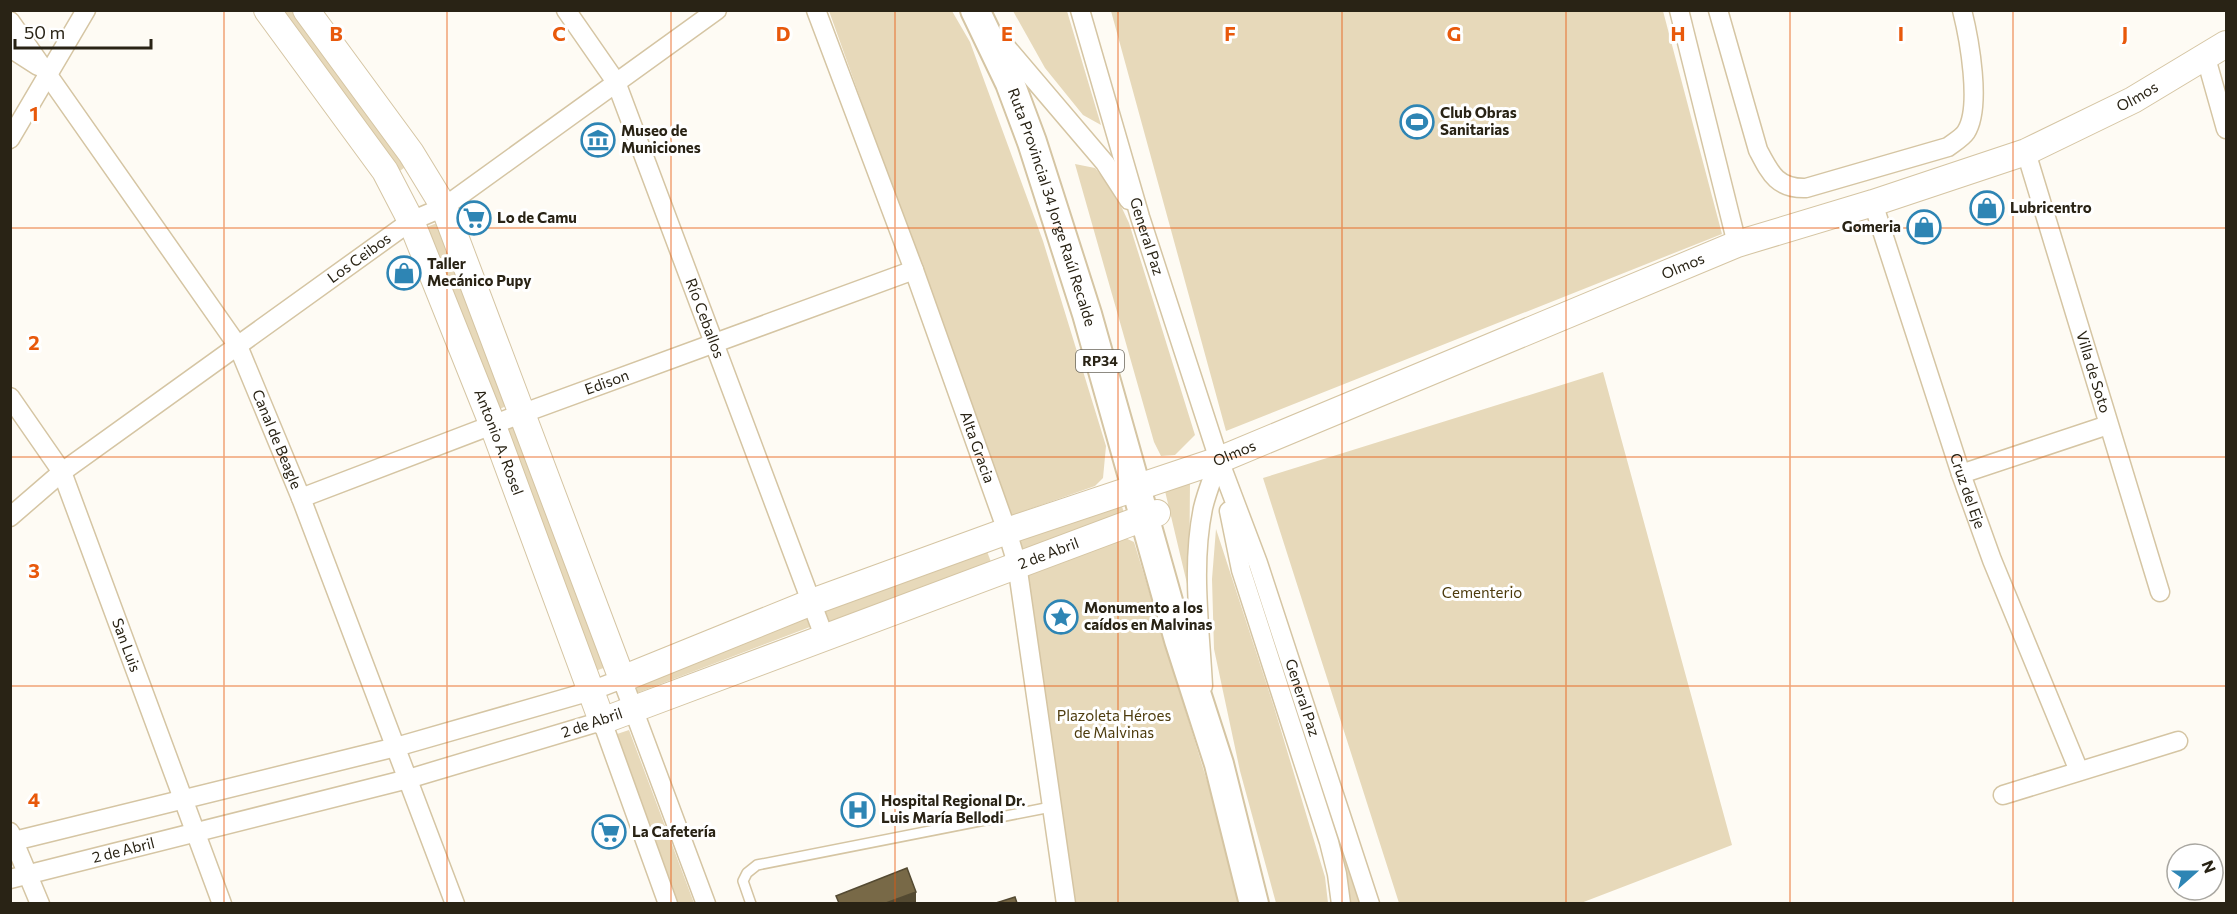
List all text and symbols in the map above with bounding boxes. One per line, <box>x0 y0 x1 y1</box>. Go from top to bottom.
scale bar <box>15 12 152 50</box>
text: 50 m <box>24 21 65 43</box>
text: B <box>329 21 343 45</box>
text: C <box>552 21 566 45</box>
text: D <box>776 21 790 45</box>
text: E <box>1001 21 1013 45</box>
text: F <box>1224 21 1236 45</box>
text: G <box>1447 21 1461 45</box>
text: H <box>1671 21 1686 45</box>
text: I <box>1898 21 1904 45</box>
text: J <box>2122 21 2128 45</box>
street label: Olmos <box>2113 77 2161 115</box>
street label: Ruta Provincial 34 Jorge Raúl Recalde <box>1005 85 1100 328</box>
text: 1 <box>29 101 39 125</box>
place label: Club Obras Sanitarias <box>1440 103 1517 138</box>
sports icon: Club Obras Sanitarias <box>1399 104 1435 140</box>
place label: Museo de Municiones <box>621 121 701 156</box>
museum icon: Museo de Municiones <box>580 122 616 158</box>
shop icon: Lubricentro <box>1969 190 2005 226</box>
street label: General Paz <box>1127 195 1168 277</box>
place label: Lubricentro <box>2010 198 2092 216</box>
supermarket icon: Lo de Camu <box>456 200 492 236</box>
place label: Lo de Camu <box>497 208 577 226</box>
shop icon: Gomeria <box>1906 209 1942 245</box>
place label: Gomeria <box>1842 217 1901 235</box>
street label: Los Ceibos <box>324 228 394 286</box>
street label: Olmos <box>1658 249 1707 283</box>
place label: Taller Mecánico Pupy <box>427 254 532 289</box>
shop icon: Taller Mecánico Pupy <box>386 255 422 291</box>
street label: Río Ceballos <box>682 275 729 361</box>
street label: Villa de Soto <box>2073 329 2115 415</box>
text: 2 <box>28 330 40 354</box>
road number: RP34 <box>1076 350 1124 372</box>
street label: Edison <box>582 365 631 398</box>
street label: Canal de Beagle <box>249 386 306 491</box>
street label: Antonio A. Rosel <box>471 386 528 497</box>
street label: Alta Gracia <box>957 409 999 485</box>
street label: Olmos <box>1210 436 1258 470</box>
street label: Cruz del Eje <box>1947 451 1990 531</box>
street label: 2 de Abril <box>1015 533 1081 572</box>
text: 3 <box>28 558 40 582</box>
park label: Cementerio <box>1442 583 1522 601</box>
place label: Monumento a los caídos en Malvinas <box>1084 598 1212 633</box>
place icon: Monumento a los caídos en Malvinas <box>1043 599 1079 635</box>
street label: San Luis <box>109 616 145 674</box>
street label: General Paz <box>1282 656 1324 739</box>
street label: 2 de Abril <box>559 703 625 741</box>
park label: Plazoleta Héroes de Malvinas <box>1057 706 1171 741</box>
text: 4 <box>28 787 40 811</box>
place label: Hospital Regional Dr. Luis María Bellodi <box>881 791 1025 826</box>
hospital icon: Hospital Regional Dr. Luis María Bellodi <box>840 792 876 828</box>
supermarket icon: La Cafetería <box>591 814 627 850</box>
place label: La Cafetería <box>632 822 716 840</box>
street label: 2 de Abril <box>90 833 156 866</box>
north arrow <box>2165 842 2225 902</box>
text: N <box>2198 857 2220 875</box>

